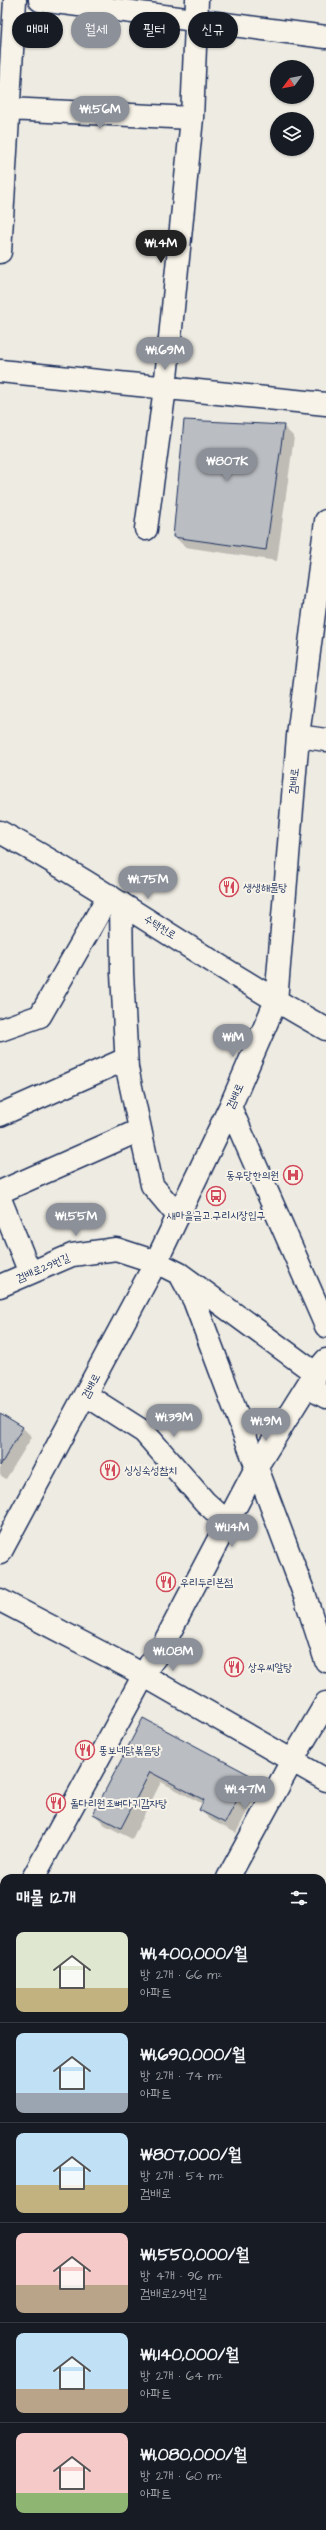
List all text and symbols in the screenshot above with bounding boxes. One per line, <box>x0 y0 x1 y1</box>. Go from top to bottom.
chip: 매매 <box>12 12 63 48</box>
chip: 월세 <box>71 12 121 48</box>
chip: 필터 <box>129 12 180 48</box>
chip: 신규 <box>188 12 238 48</box>
north arrow <box>270 60 314 104</box>
map controls <box>270 60 314 156</box>
pin: ₩1.56M <box>67 96 133 130</box>
text: ₩1.56M <box>79 100 121 118</box>
button: layers <box>270 112 314 156</box>
pin: ₩1.4M <box>133 230 189 264</box>
text: ₩1.4M <box>145 234 177 252</box>
pin: ₩1.69M <box>132 337 198 371</box>
text: ₩1.69M <box>145 341 185 359</box>
pin: ₩807K <box>199 448 255 482</box>
text: ₩807K <box>206 452 248 470</box>
street label: 검배로 <box>285 767 303 795</box>
pin: ₩1.75M <box>115 866 181 900</box>
text: ₩1.75M <box>127 870 169 888</box>
restaurant icon: 생생해물탕 <box>218 876 240 898</box>
place label: 생생해물탕 <box>243 880 287 895</box>
street label: 수택천로 <box>141 911 179 943</box>
pin: ₩1M <box>214 1024 252 1058</box>
text: ₩1M <box>222 1028 244 1046</box>
street label: 검배로 <box>223 1081 247 1111</box>
hospital icon: 동우당한의원 <box>282 1164 304 1186</box>
place label: 동우당한의원 <box>226 1168 279 1183</box>
bus stop icon: 새마을금고.구리시장입구 <box>205 1185 227 1207</box>
pin: ₩1.55M <box>43 1203 109 1237</box>
text: ₩1.55M <box>55 1207 97 1225</box>
place label: 새마을금고.구리시장입구 <box>167 1208 266 1223</box>
street label: 검배로29번길 <box>14 1250 72 1286</box>
street label: 검배로 <box>78 1371 104 1401</box>
pin: ₩1.39M <box>141 1404 207 1438</box>
text: ₩1.39M <box>155 1408 193 1426</box>
pin: ₩1.9M <box>238 1408 294 1442</box>
text: ₩1.9M <box>250 1412 282 1430</box>
restaurant icon: 싱싱숙성참치 <box>99 1459 121 1481</box>
place label: 싱싱숙성참치 <box>124 1463 177 1478</box>
pin: ₩1.14M <box>199 1514 265 1548</box>
text: ₩1.14M <box>215 1518 249 1536</box>
restaurant icon: 우리두리본점 <box>155 1571 177 1593</box>
place label: 우리두리본점 <box>180 1575 233 1590</box>
pin: ₩1.08M <box>140 1638 206 1672</box>
text: ₩1.08M <box>153 1642 193 1660</box>
restaurant icon: 상우씨알탕 <box>223 1656 245 1678</box>
place label: 상우씨알탕 <box>248 1660 292 1675</box>
restaurant icon: 뚱보네닭볶음탕 <box>74 1739 96 1761</box>
place label: 뚱보네닭볶음탕 <box>99 1743 161 1758</box>
pin: ₩1.47M <box>212 1776 278 1810</box>
text: ₩1.47M <box>225 1780 265 1798</box>
restaurant icon: 돌다리원조뼈다귀감자탕 <box>45 1792 67 1814</box>
place label: 돌다리원조뼈다귀감자탕 <box>70 1796 168 1811</box>
text: 매물 12개 <box>16 1886 76 1910</box>
icon: filters <box>288 1887 310 1909</box>
text: ₩1,400,000/월 <box>140 1942 247 1966</box>
icon: home <box>48 1948 96 1996</box>
text: 방 2개 · 66 m² <box>140 1966 222 1984</box>
text: 아파트 <box>140 1984 171 2002</box>
text: ₩1,690,000/월 <box>140 2043 246 2067</box>
icon: home <box>48 2049 96 2097</box>
text: 방 2개 · 74 m² <box>140 2067 223 2085</box>
text: 아파트 <box>140 2085 171 2103</box>
text: ₩807,000/월 <box>140 2143 241 2167</box>
icon: home <box>48 2149 96 2197</box>
text: 방 2개 · 54 m² <box>140 2167 224 2185</box>
text: 검배로 <box>140 2185 171 2203</box>
text: ₩1,550,000/월 <box>140 2243 249 2267</box>
icon: home <box>48 2249 96 2297</box>
text: 방 4개 · 96 m² <box>140 2267 223 2285</box>
text: 검배로29번길 <box>140 2285 207 2303</box>
text: ₩1,140,000/월 <box>140 2343 239 2367</box>
icon: home <box>48 2349 96 2397</box>
text: 방 2개 · 64 m² <box>140 2367 223 2385</box>
text: 아파트 <box>140 2385 171 2403</box>
text: ₩1,080,000/월 <box>140 2443 247 2467</box>
icon: home <box>48 2449 96 2497</box>
text: 방 2개 · 60 m² <box>140 2467 222 2485</box>
text: 아파트 <box>140 2485 171 2503</box>

